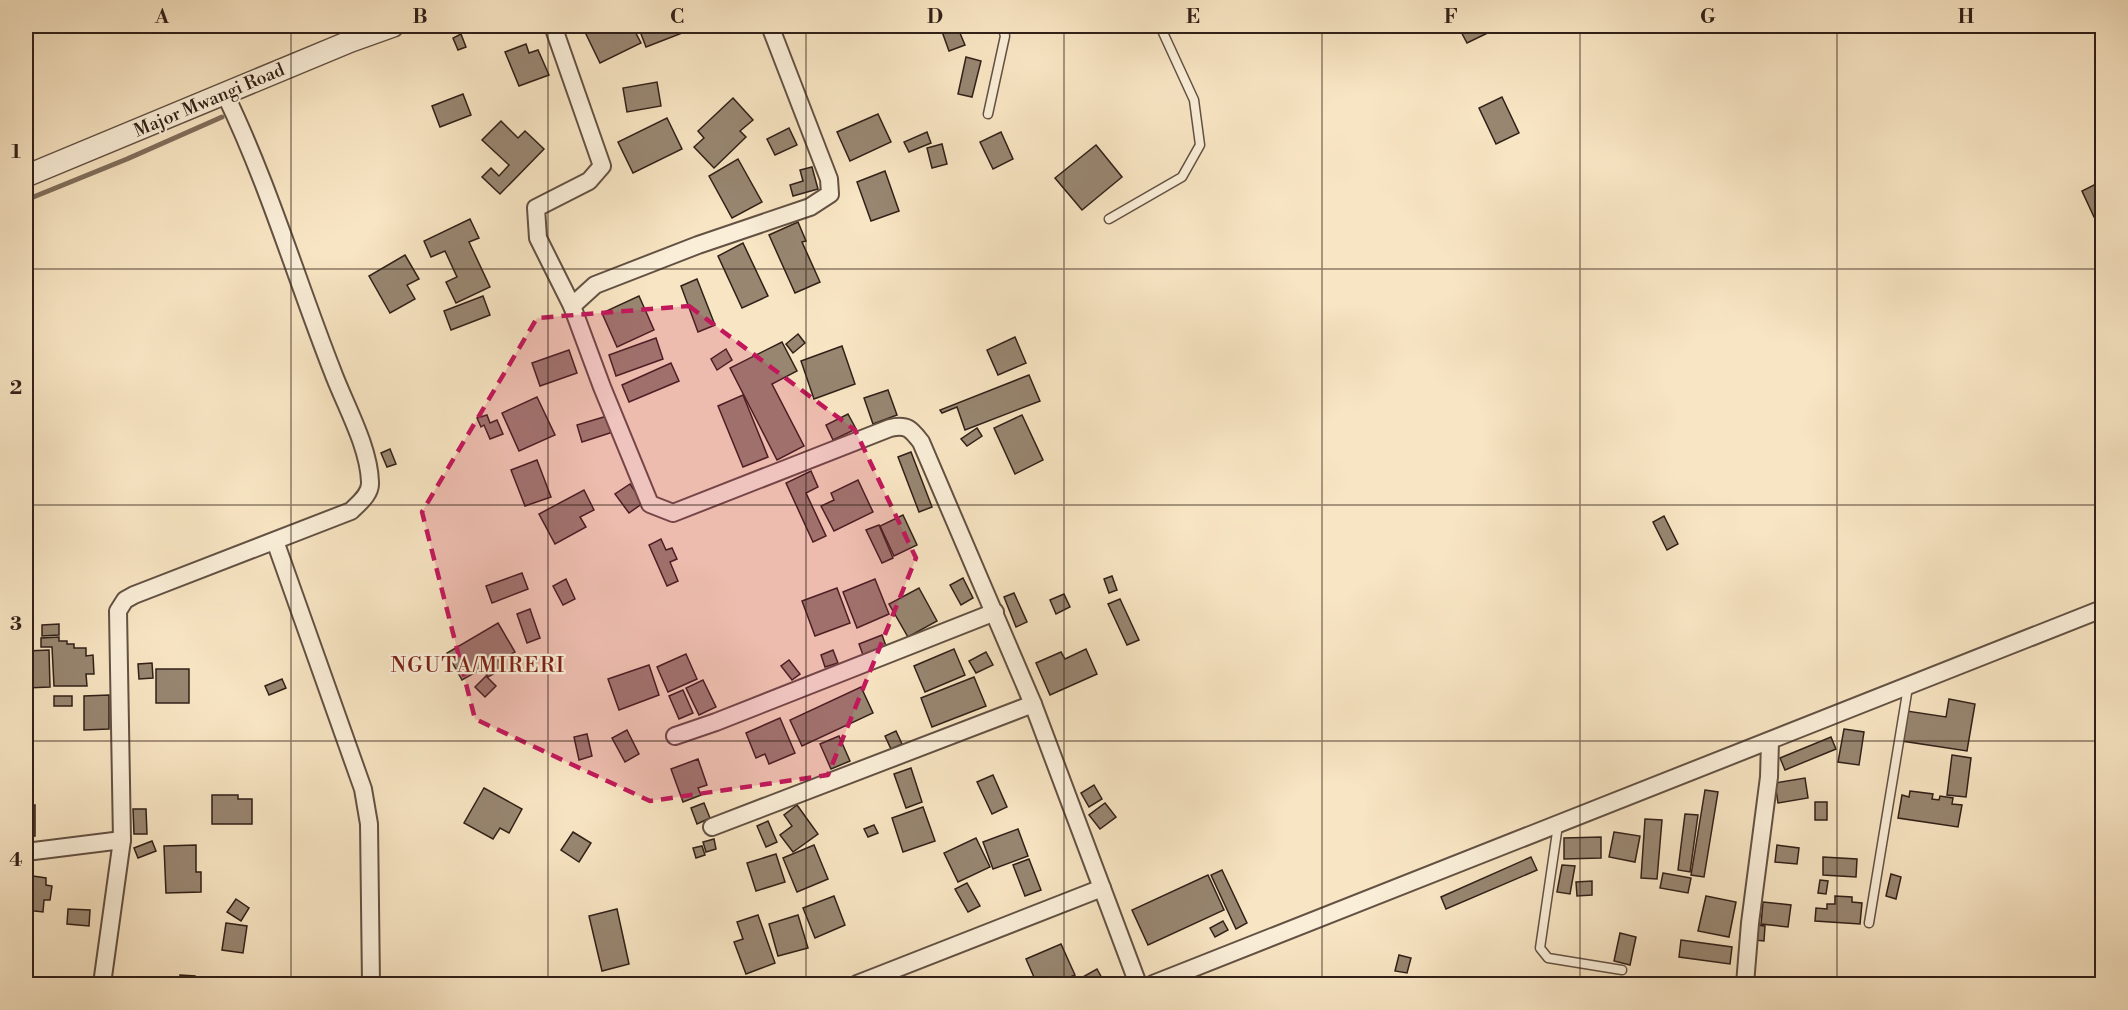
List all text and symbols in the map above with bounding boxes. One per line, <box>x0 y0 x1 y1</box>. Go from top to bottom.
text: A <box>154 5 170 30</box>
text: B <box>412 5 428 30</box>
text: C <box>670 5 684 30</box>
text: D <box>927 5 943 30</box>
text: E <box>1186 5 1200 30</box>
text: F <box>1444 5 1458 30</box>
text: G <box>1700 5 1716 30</box>
text: H <box>1958 5 1975 30</box>
street label: Major Mwangi Road <box>130 58 289 143</box>
text: 1 <box>11 140 21 165</box>
text: 2 <box>10 376 22 401</box>
text: 3 <box>10 612 22 637</box>
district label: NGUTA/MIRERI <box>391 653 565 679</box>
text: 4 <box>9 848 23 873</box>

